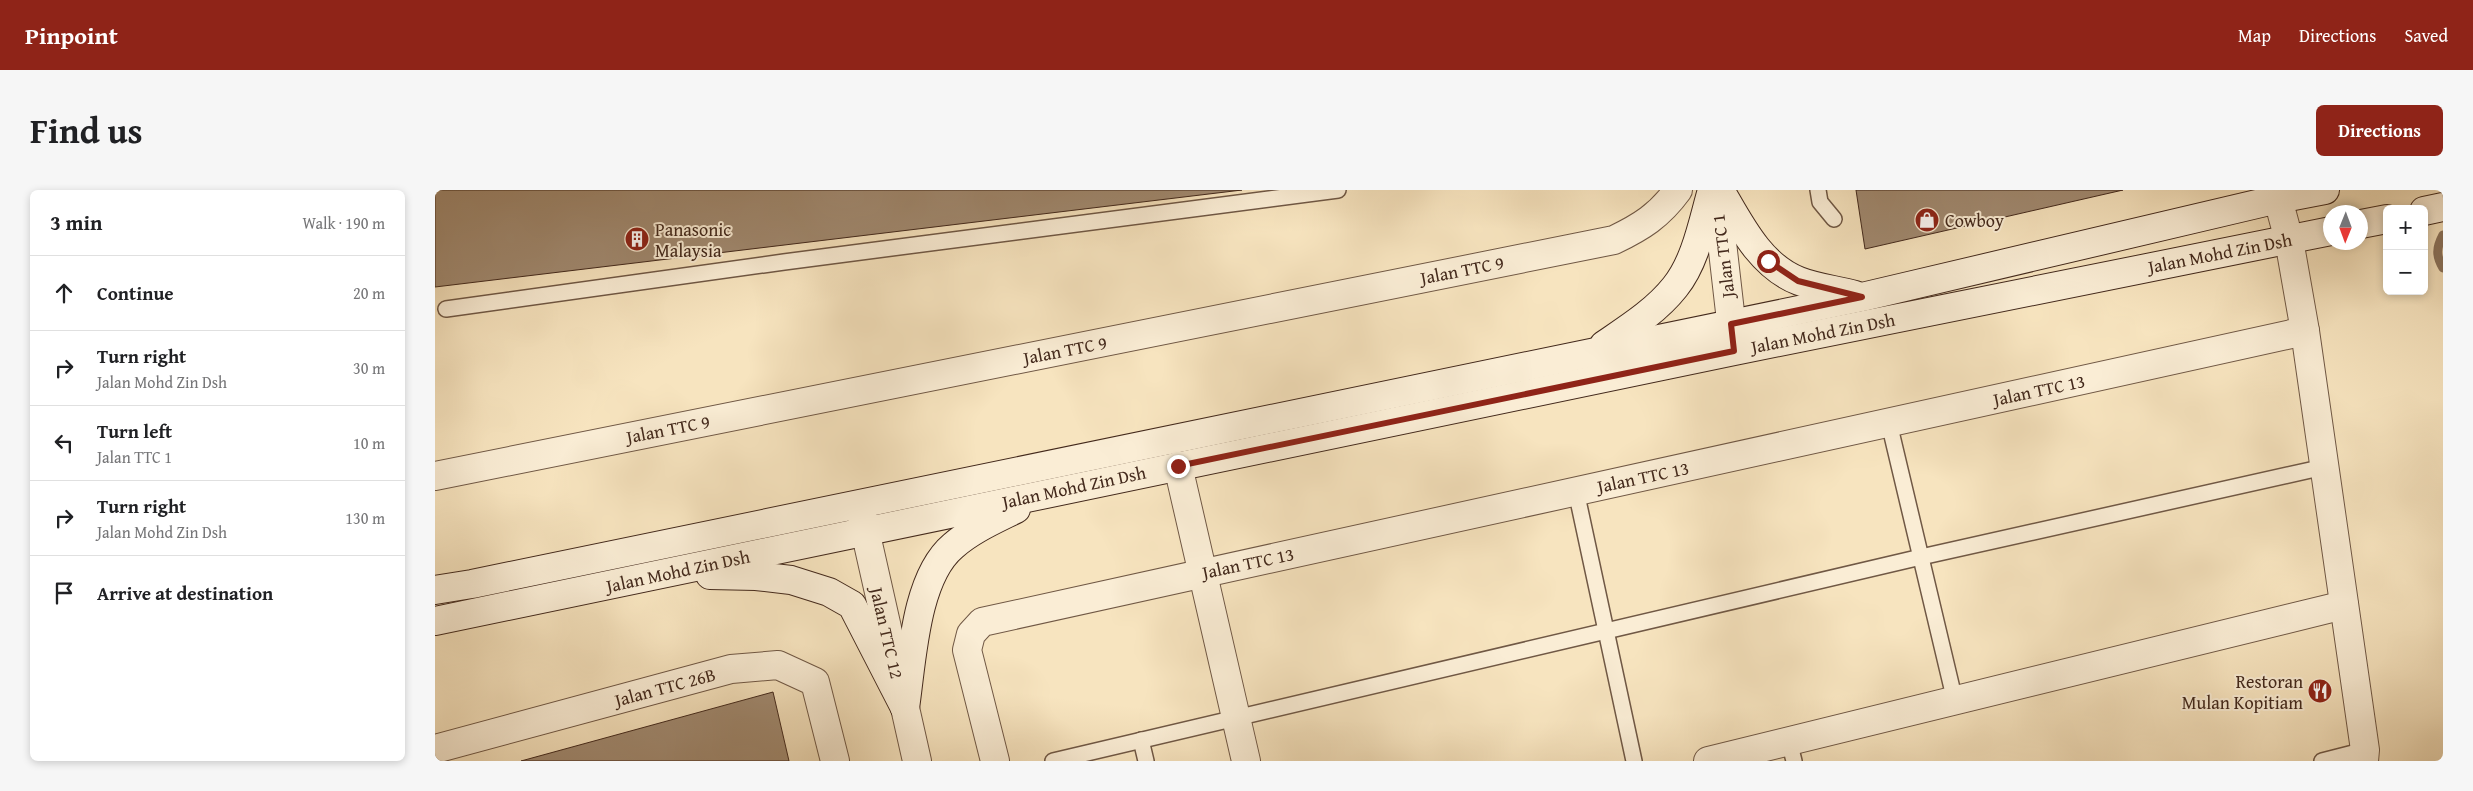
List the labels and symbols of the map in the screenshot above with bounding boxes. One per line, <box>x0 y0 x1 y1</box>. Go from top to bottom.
north arrow <box>2323 205 2368 250</box>
shop icon: Cowboy <box>1914 207 1940 233</box>
place label: Cowboy <box>1945 207 2004 234</box>
street label: Jalan TTC 1 <box>1704 212 1742 302</box>
place label: Panasonic Malaysia <box>655 216 731 264</box>
building icon: Panasonic Malaysia <box>624 226 650 252</box>
street label: Jalan Mohd Zin Dsh <box>2144 226 2294 281</box>
street label: Jalan TTC 9 <box>1416 249 1506 292</box>
route start <box>1757 250 1780 273</box>
street label: Jalan Mohd Zin Dsh <box>1747 306 1897 361</box>
street label: Jalan TTC 9 <box>1019 329 1109 372</box>
street label: Jalan TTC 13 <box>1989 367 2087 413</box>
street label: Jalan TTC 9 <box>622 408 712 451</box>
street label: Jalan TTC 13 <box>1593 454 1691 500</box>
route end <box>1167 455 1190 478</box>
street label: Jalan Mohd Zin Dsh <box>998 459 1148 516</box>
street label: Jalan TTC 13 <box>1198 540 1296 586</box>
street label: Jalan Mohd Zin Dsh <box>602 543 752 600</box>
street label: Jalan TTC 12 <box>863 583 911 681</box>
street label: Jalan TTC 26B <box>610 661 718 714</box>
place label: Restoran Mulan Kopitiam <box>2182 668 2303 716</box>
restaurant icon: Restoran Mulan Kopitiam <box>2307 678 2333 704</box>

